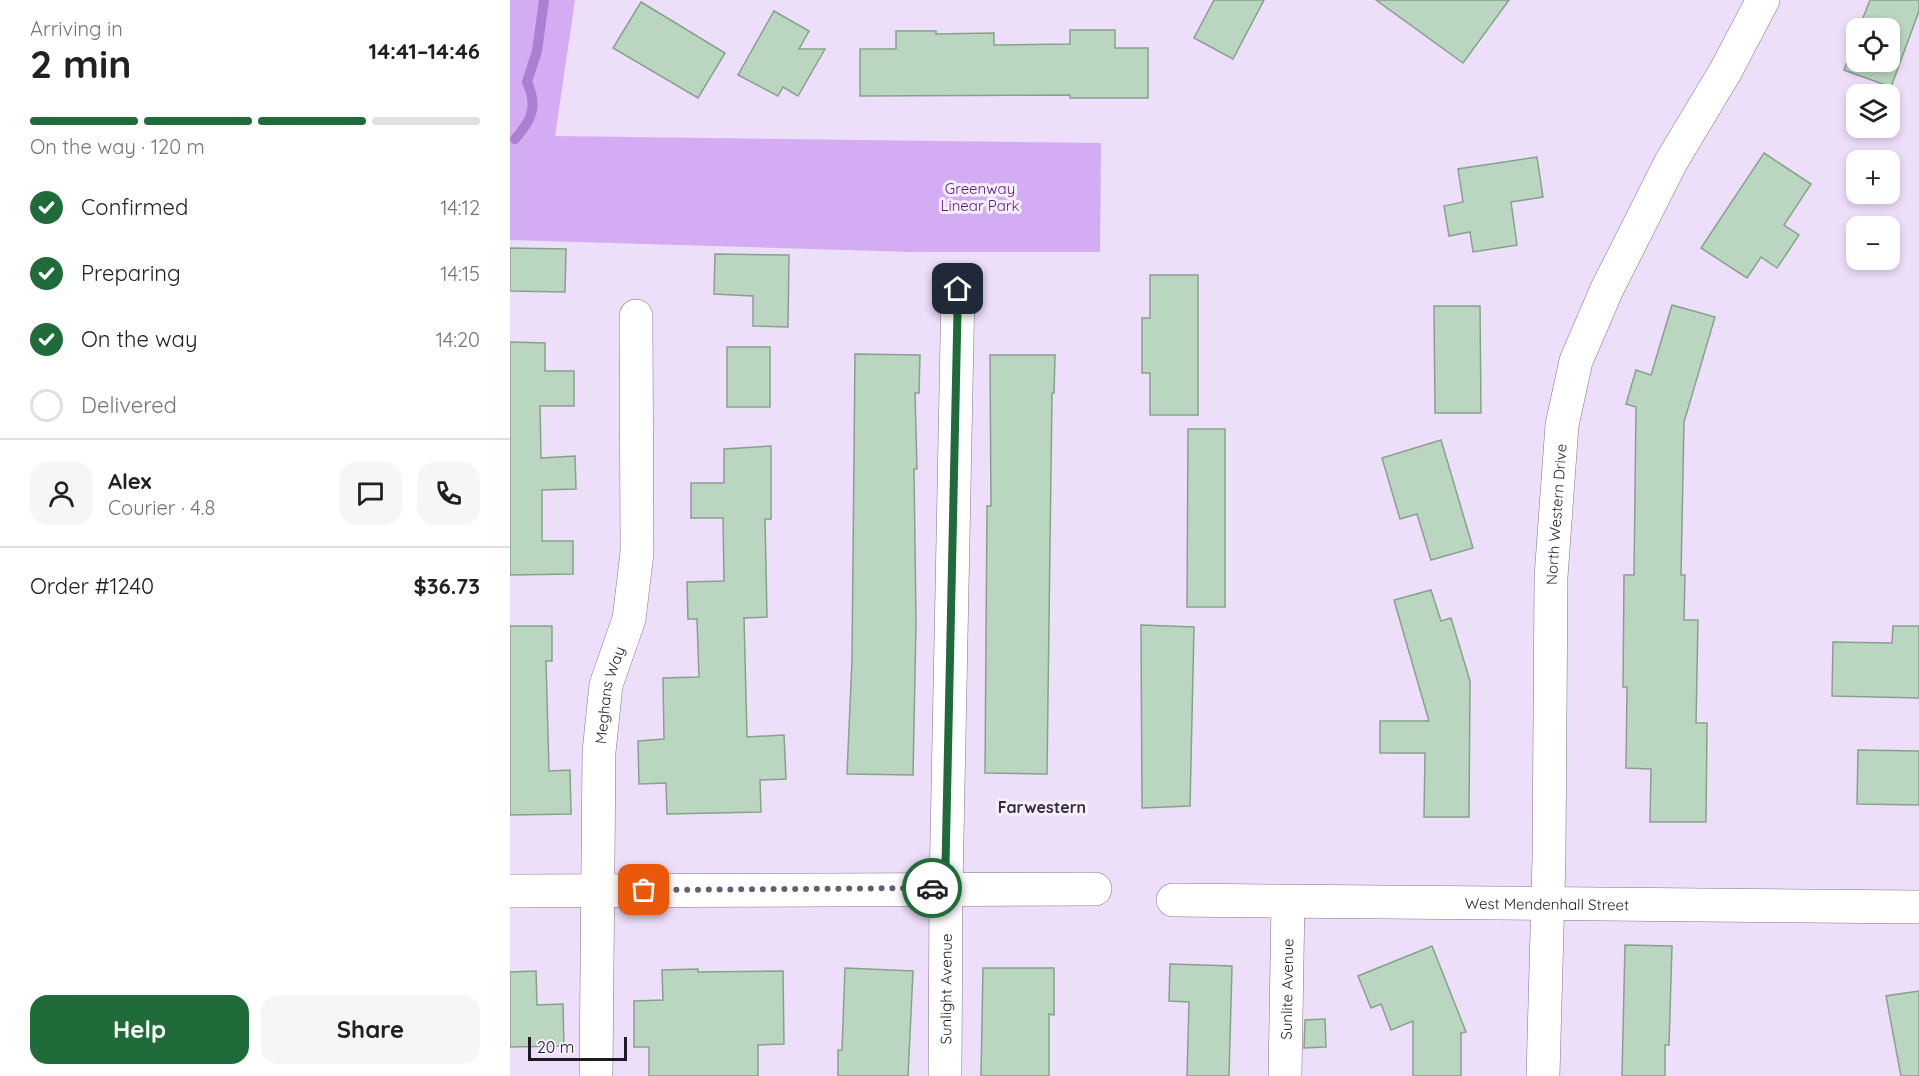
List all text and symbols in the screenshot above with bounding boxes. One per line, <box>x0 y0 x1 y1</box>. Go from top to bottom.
text: Arriving in <box>30 16 123 41</box>
map controls <box>1846 18 1900 270</box>
button: locate <box>1846 18 1900 72</box>
text: 14:41–14:46 <box>369 37 480 65</box>
text: 2 min <box>30 39 132 88</box>
button: layers <box>1846 84 1900 138</box>
text: On the way · 120 m <box>30 134 205 159</box>
button: + <box>1846 150 1900 204</box>
park label: Greenway Linear Park <box>940 179 1020 215</box>
icon: check <box>30 191 63 224</box>
text: Confirmed <box>81 193 188 221</box>
text: 14:12 <box>440 195 480 220</box>
button: − <box>1846 216 1900 270</box>
icon: check <box>30 257 63 290</box>
text: Preparing <box>81 259 181 287</box>
text: 14:15 <box>440 261 480 286</box>
pin <box>932 263 983 314</box>
icon: home <box>941 272 974 305</box>
icon: check <box>30 323 63 356</box>
text: On the way <box>81 325 197 353</box>
text: 14:20 <box>436 327 480 352</box>
text: Delivered <box>81 391 177 419</box>
street label: North Western Drive <box>1541 443 1570 585</box>
button: person <box>30 462 93 525</box>
button: chat <box>339 462 402 525</box>
button: phone <box>417 462 480 525</box>
text: Alex <box>108 467 151 495</box>
text: Courier · 4.8 <box>108 495 215 520</box>
text: Order #1240 <box>30 572 154 600</box>
text: $36.73 <box>414 572 480 600</box>
street label: Meghans Way <box>590 644 628 745</box>
district label: Farwestern <box>998 797 1086 817</box>
courier <box>902 858 962 918</box>
pin <box>618 864 669 915</box>
icon: car <box>916 872 949 905</box>
icon: bag <box>627 873 660 906</box>
street label: West Mendenhall Street <box>1465 893 1629 914</box>
street label: Sunlight Avenue <box>936 934 955 1044</box>
street label: Sunlite Avenue <box>1276 938 1297 1040</box>
button: Help <box>30 995 249 1064</box>
button: Share <box>261 995 480 1064</box>
scale bar <box>528 1034 627 1062</box>
text: 20 m <box>537 1037 574 1057</box>

